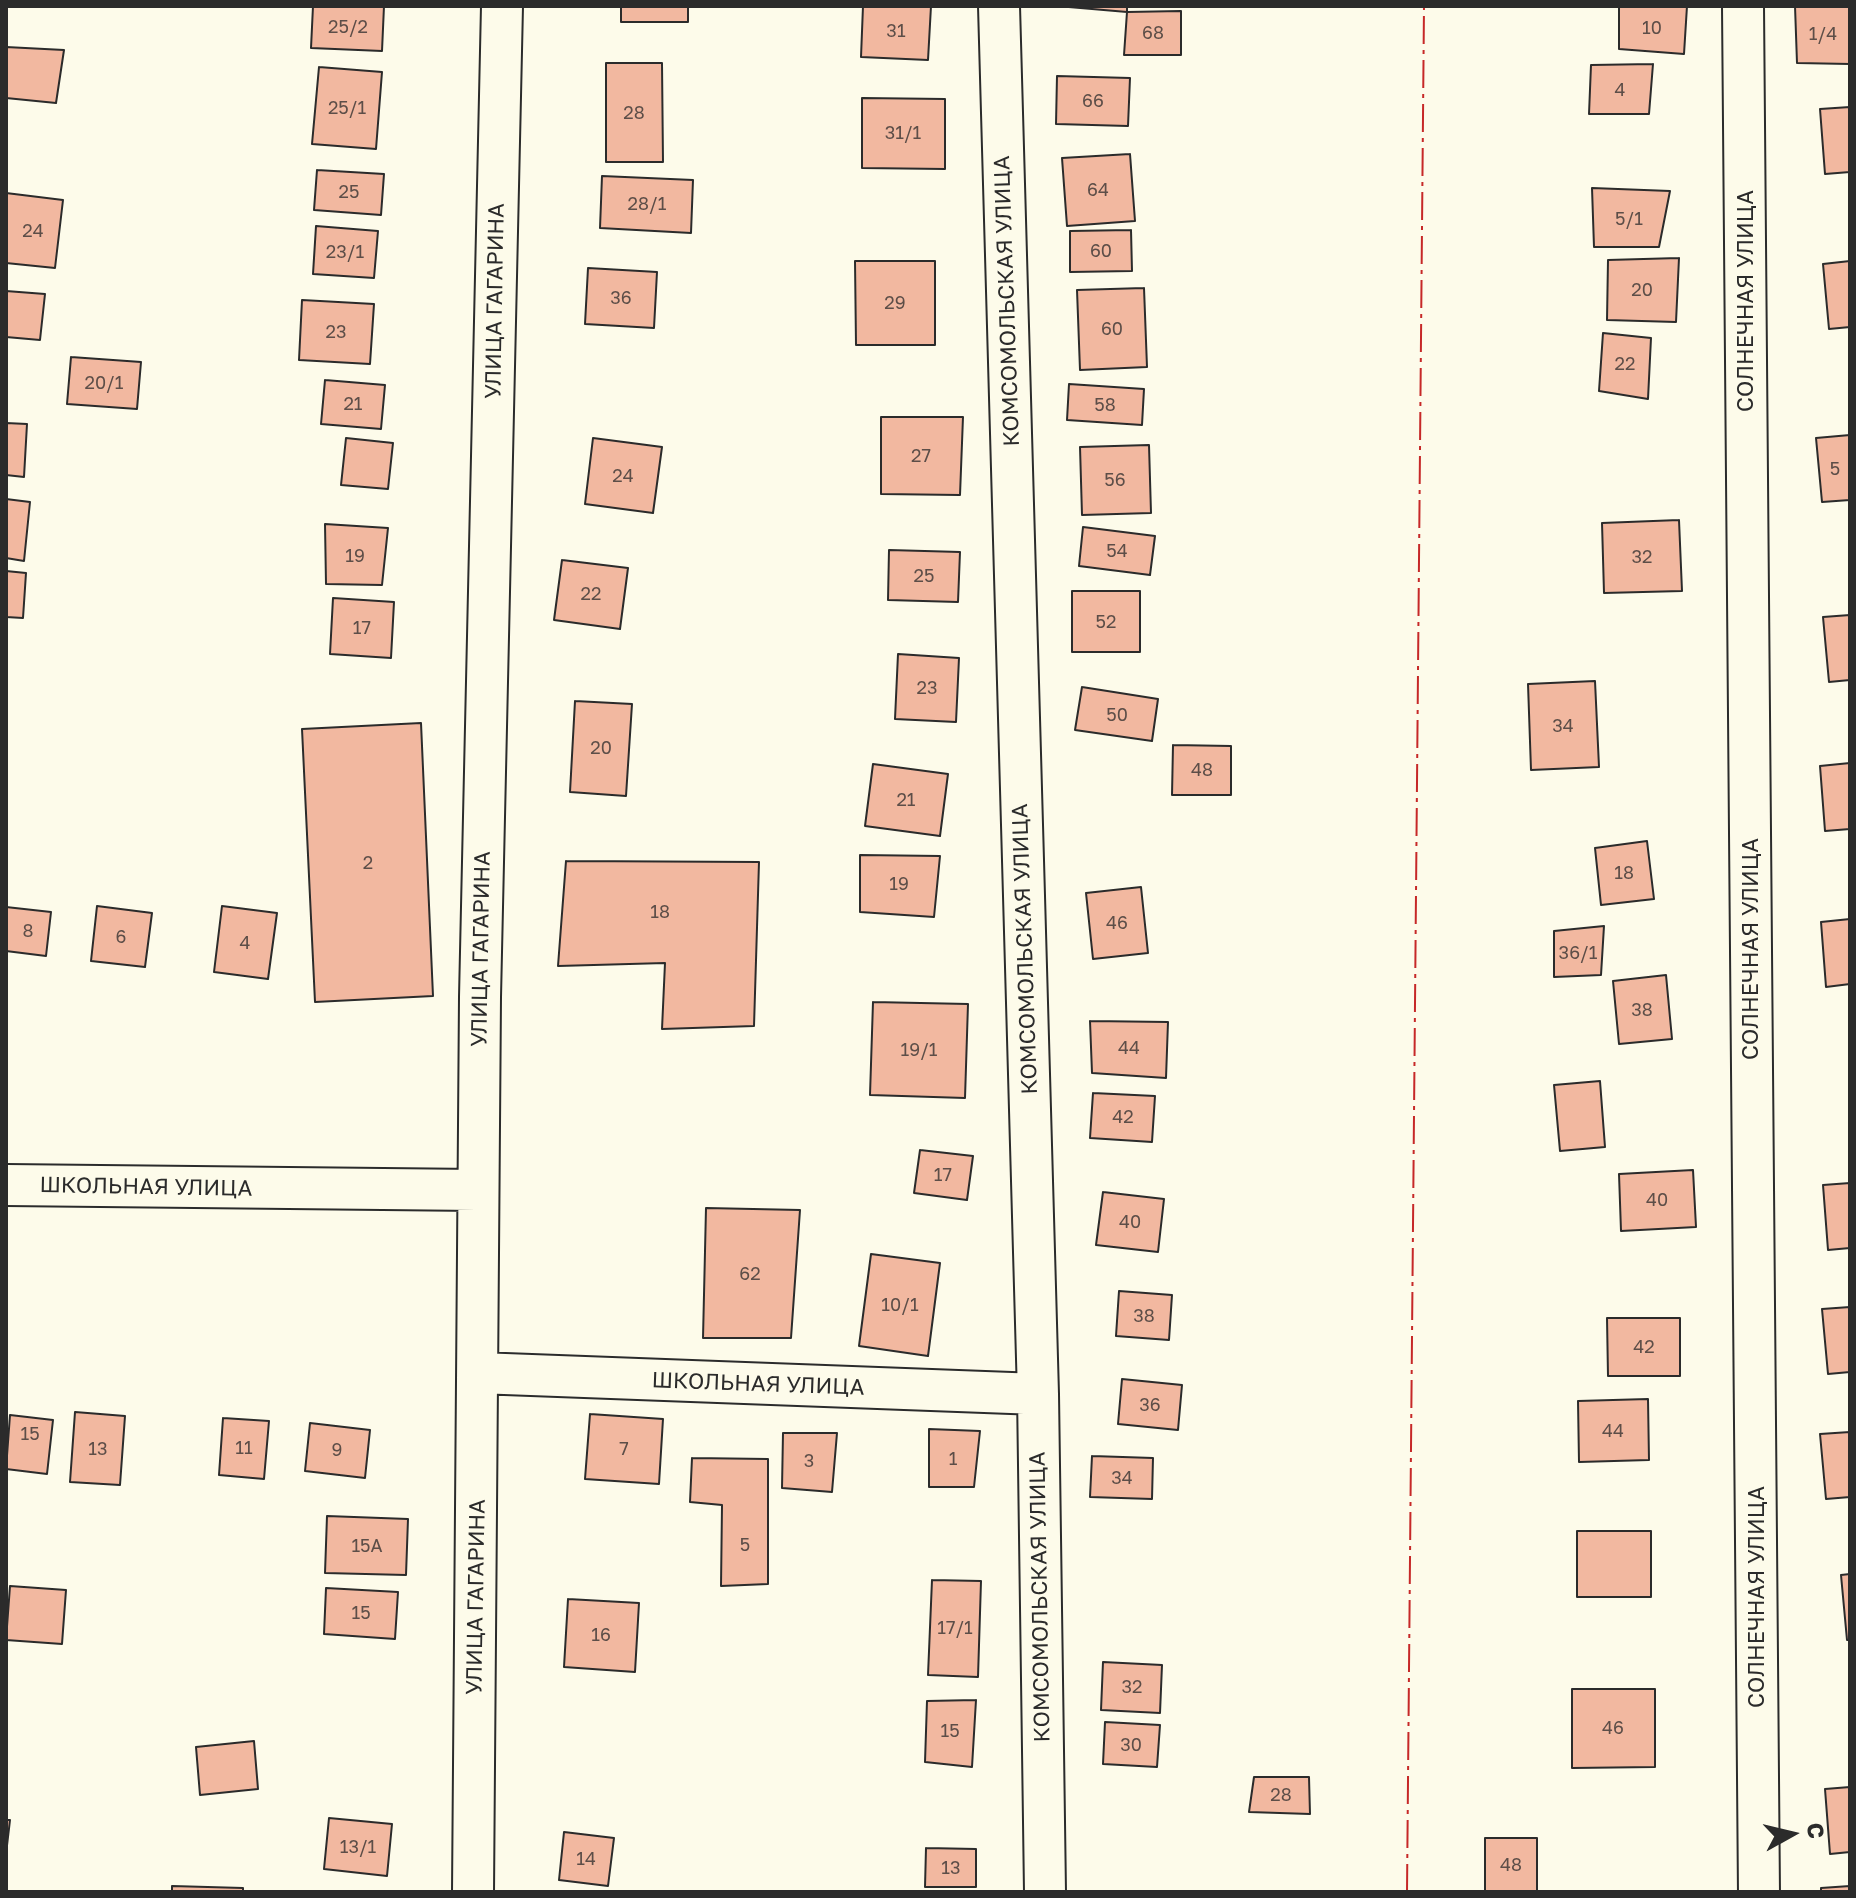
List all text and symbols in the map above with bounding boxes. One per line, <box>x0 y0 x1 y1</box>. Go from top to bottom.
house number: 25/2 <box>328 16 368 38</box>
house number: 10 <box>1642 17 1662 39</box>
house number: 31 <box>886 20 906 42</box>
house number: 68 <box>1142 22 1164 44</box>
house number: 1/4 <box>1809 23 1837 45</box>
house number: 4 <box>1615 79 1625 101</box>
house number: 66 <box>1082 90 1104 112</box>
house number: 25/1 <box>328 97 366 119</box>
house number: 28 <box>623 102 645 124</box>
house number: 31/1 <box>885 122 921 144</box>
street label: КОМСОМОЛЬСКАЯ УЛИЦА <box>989 155 1025 447</box>
house number: 64 <box>1087 179 1109 201</box>
house number: 25 <box>339 181 359 203</box>
street label: СОЛНЕЧНАЯ УЛИЦА <box>1733 190 1759 412</box>
house number: 28/1 <box>628 193 666 215</box>
street label: УЛИЦА ГАГАРИНА <box>480 203 510 399</box>
house number: 5/1 <box>1615 208 1643 230</box>
house number: 24 <box>22 220 44 242</box>
house number: 60 <box>1090 240 1112 262</box>
house number: 23/1 <box>326 241 364 263</box>
house number: 20 <box>1631 279 1653 301</box>
house number: 36 <box>610 287 632 309</box>
house number: 29 <box>884 292 906 314</box>
house number: 60 <box>1101 318 1123 340</box>
house number: 23 <box>326 321 346 343</box>
house number: 22 <box>1615 353 1635 375</box>
house number: 20/1 <box>85 372 123 394</box>
house number: 21 <box>343 393 363 415</box>
house number: 58 <box>1094 394 1116 416</box>
house number: 27 <box>911 445 931 467</box>
house number: 5 <box>1830 458 1840 480</box>
house number: 24 <box>612 465 634 487</box>
house number: 56 <box>1104 469 1126 491</box>
house number: 54 <box>1106 540 1128 562</box>
house number: 19 <box>345 545 365 567</box>
house number: 32 <box>1632 546 1652 568</box>
house number: 25 <box>914 565 934 587</box>
house number: 22 <box>581 583 601 605</box>
house number: 52 <box>1096 611 1116 633</box>
house number: 17 <box>353 617 371 639</box>
house number: 23 <box>917 677 937 699</box>
house number: 50 <box>1106 704 1128 726</box>
house number: 34 <box>1552 715 1574 737</box>
house number: 20 <box>590 737 612 759</box>
house number: 48 <box>1191 759 1213 781</box>
house number: 21 <box>896 789 916 811</box>
street label: КОМСОМОЛЬСКАЯ УЛИЦА <box>1007 803 1043 1095</box>
street label: СОЛНЕЧНАЯ УЛИЦА <box>1738 838 1764 1060</box>
street label: УЛИЦА ГАГАРИНА <box>466 851 496 1047</box>
house number: 2 <box>363 852 373 874</box>
house number: 18 <box>1614 862 1634 884</box>
house number: 19 <box>889 873 909 895</box>
house number: 18 <box>650 901 670 923</box>
house number: 46 <box>1106 912 1128 934</box>
house number: 8 <box>23 920 33 942</box>
house number: 6 <box>116 926 126 948</box>
house number: 4 <box>240 932 250 954</box>
house number: 36/1 <box>1559 942 1597 964</box>
house number: 38 <box>1631 999 1653 1021</box>
house number: 44 <box>1118 1037 1140 1059</box>
house number: 19/1 <box>901 1039 937 1061</box>
house number: 42 <box>1112 1106 1134 1128</box>
house number: 17 <box>934 1164 952 1186</box>
street label: ШКОЛЬНАЯ УЛИЦА <box>39 1172 253 1202</box>
house number: 40 <box>1646 1189 1668 1211</box>
house number: 40 <box>1119 1211 1141 1233</box>
house number: 62 <box>739 1263 761 1285</box>
house number: 10/1 <box>881 1294 919 1316</box>
house number: 38 <box>1133 1305 1155 1327</box>
house number: 42 <box>1633 1336 1655 1358</box>
street label: ШКОЛЬНАЯ УЛИЦА <box>651 1367 865 1401</box>
house number: 36 <box>1139 1394 1161 1416</box>
house number: 44 <box>1602 1420 1624 1442</box>
house number: 15 <box>20 1423 40 1445</box>
house number: 11 <box>235 1437 253 1459</box>
house number: 13 <box>88 1438 108 1460</box>
house number: 7 <box>619 1438 629 1460</box>
house number: 9 <box>332 1439 342 1461</box>
house number: 1 <box>949 1448 957 1470</box>
house number: 3 <box>804 1450 814 1472</box>
street label: КОМСОМОЛЬСКАЯ УЛИЦА <box>1024 1451 1056 1743</box>
house number: 34 <box>1111 1467 1133 1489</box>
street label: СОЛНЕЧНАЯ УЛИЦА <box>1744 1486 1770 1708</box>
street label: УЛИЦА ГАГАРИНА <box>461 1499 491 1695</box>
house number: 5 <box>740 1534 750 1556</box>
house number: 15А <box>351 1535 383 1557</box>
house number: 15 <box>351 1602 371 1624</box>
house number: 17/1 <box>937 1617 973 1639</box>
house number: 16 <box>591 1624 611 1646</box>
house number: 32 <box>1122 1676 1142 1698</box>
house number: 46 <box>1602 1717 1624 1739</box>
house number: 15 <box>940 1720 960 1742</box>
house number: 30 <box>1120 1734 1142 1756</box>
house number: 28 <box>1270 1784 1292 1806</box>
north arrow <box>1752 1794 1832 1874</box>
text: С <box>1802 1821 1831 1840</box>
house number: 13/1 <box>340 1836 376 1858</box>
house number: 14 <box>576 1848 596 1870</box>
house number: 48 <box>1500 1854 1522 1876</box>
house number: 13 <box>941 1857 961 1879</box>

